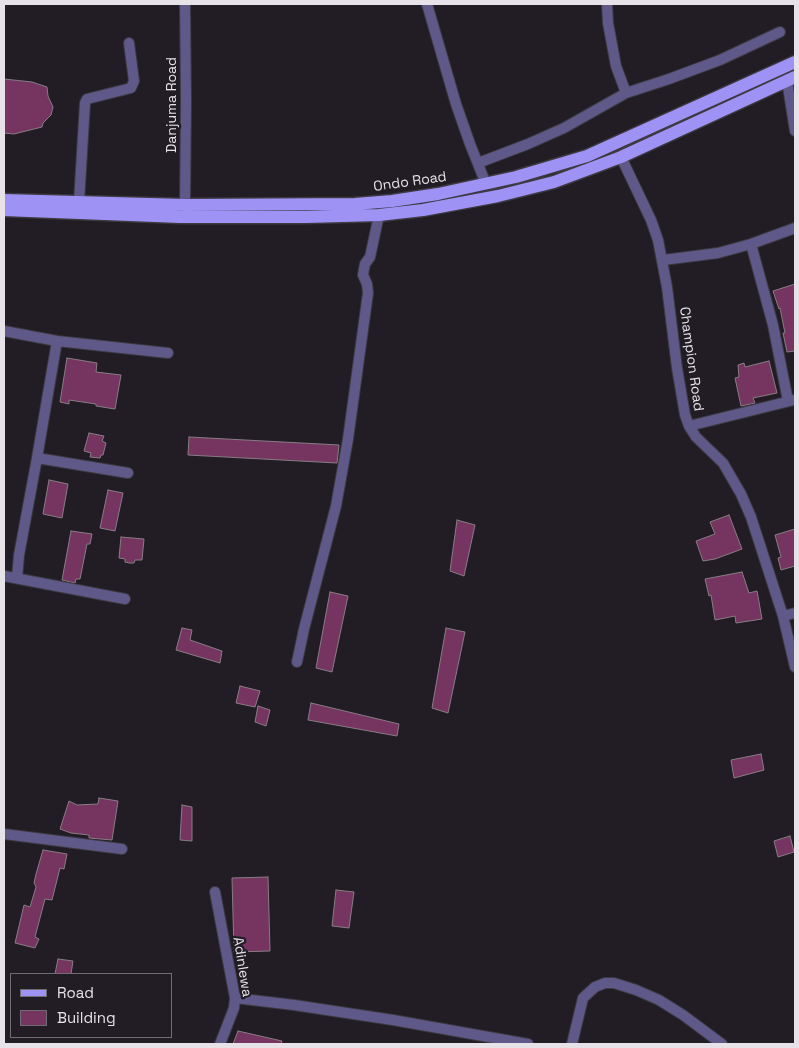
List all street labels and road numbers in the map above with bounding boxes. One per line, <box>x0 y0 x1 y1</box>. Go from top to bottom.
street label: Danjuma Road <box>164 57 180 153</box>
street label: Ondo Road <box>372 169 448 195</box>
street label: Champion Road <box>675 306 707 412</box>
street label: Adinlewa <box>229 936 255 998</box>

